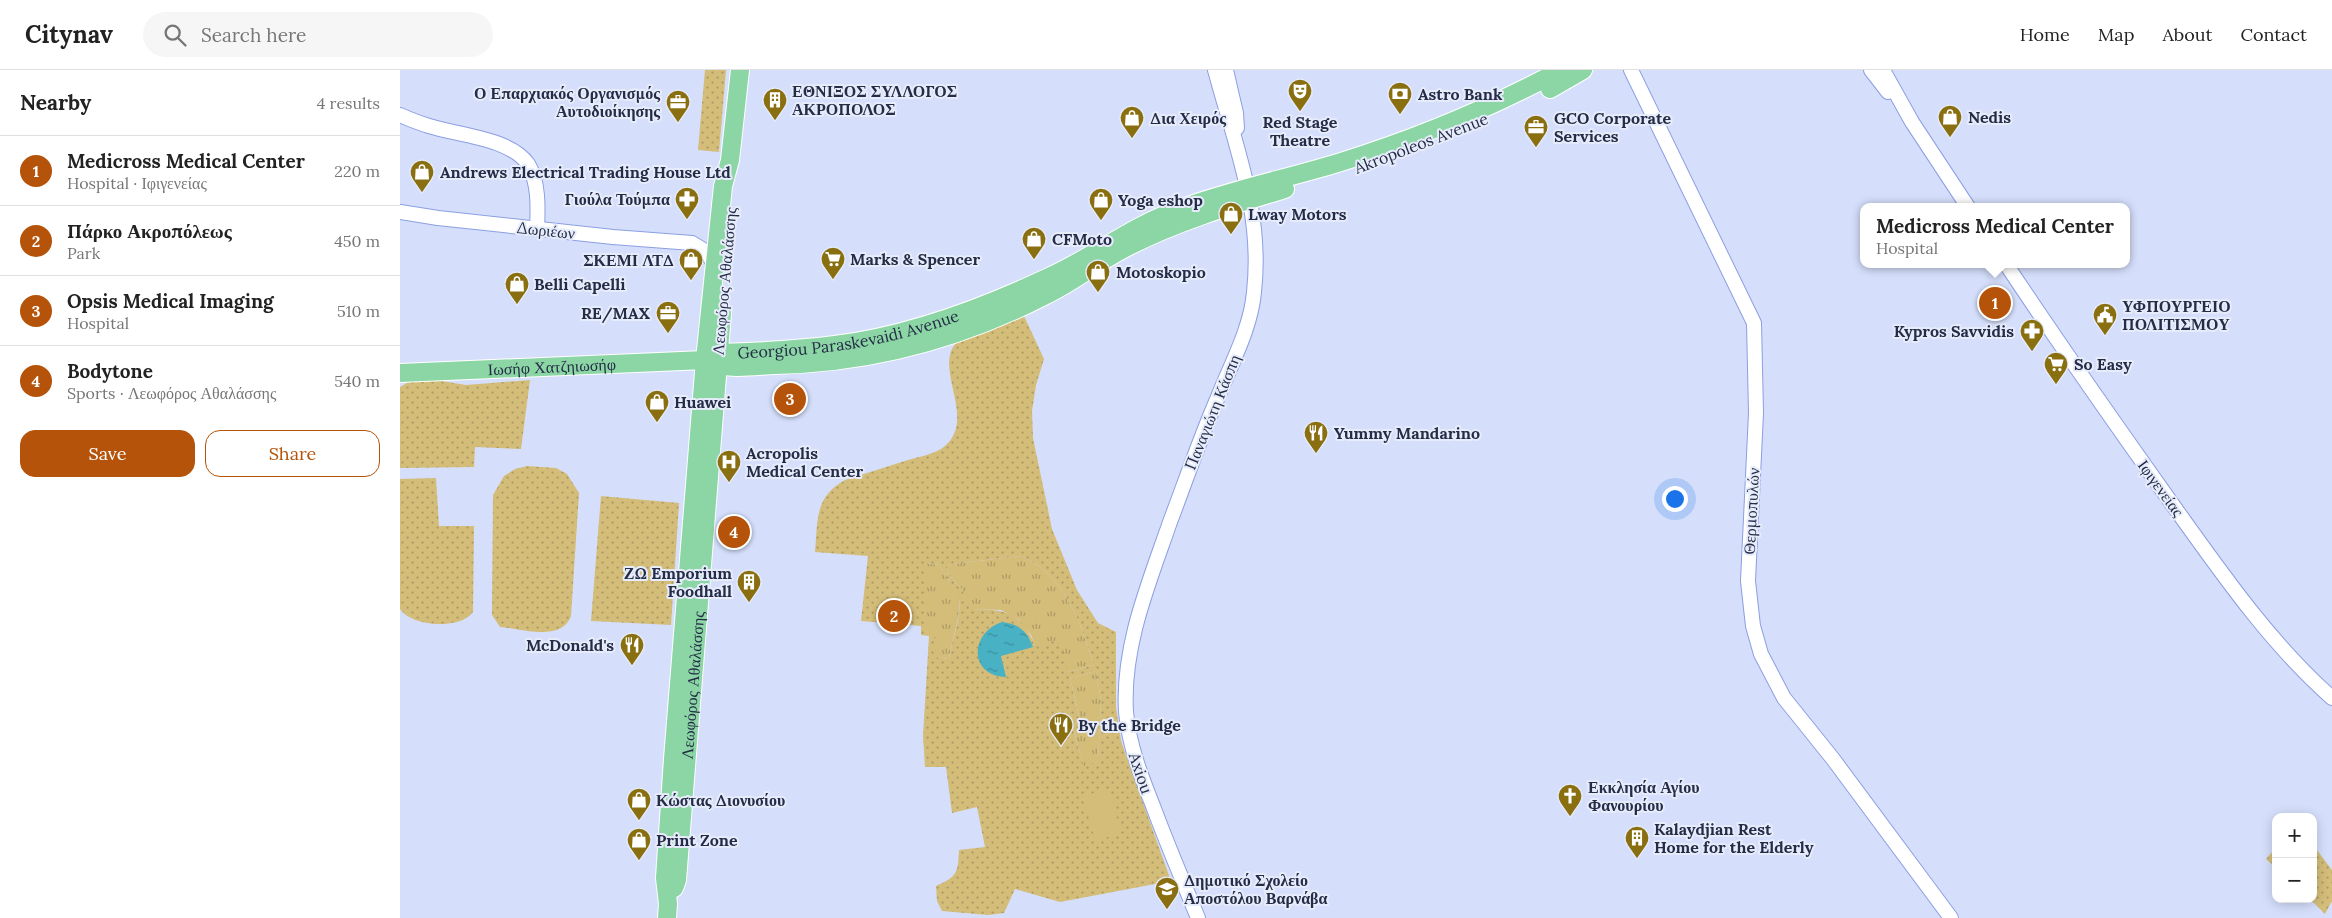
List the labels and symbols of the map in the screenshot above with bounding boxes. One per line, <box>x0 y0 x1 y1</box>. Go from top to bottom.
theatre icon: Red Stage Theatre <box>1287 78 1313 112</box>
place label: ΕΘΝΙΞΟΣ ΣΥΛΛΟΓΟΣ ΑΚΡΟΠΟΛΟΣ <box>792 81 957 119</box>
bank icon: Astro Bank <box>1387 81 1413 115</box>
place label: Ο Επαρχιακός Οργανισμός Αυτοδιοίκησης <box>474 83 660 121</box>
place label: Astro Bank <box>1418 84 1503 104</box>
building icon: ΕΘΝΙΞΟΣ ΣΥΛΛΟΓΟΣ ΑΚΡΟΠΟΛΟΣ <box>762 87 788 121</box>
office icon: Ο Επαρχιακός Οργανισμός Αυτοδιοίκησης <box>665 89 691 123</box>
shop icon: Nedis <box>1937 104 1963 138</box>
shop icon: Δια Χειρός <box>1119 105 1145 139</box>
place label: Nedis <box>1968 107 2011 127</box>
place label: Δια Χειρός <box>1150 108 1226 128</box>
street label: Akropoleos Avenue <box>1350 108 1491 178</box>
place label: GCO Corporate Services <box>1554 108 1672 146</box>
place label: Red Stage Theatre <box>1263 112 1338 150</box>
office icon: GCO Corporate Services <box>1523 114 1549 148</box>
shop icon: Andrews Electrical Trading House Ltd <box>409 159 435 193</box>
place label: Andrews Electrical Trading House Ltd <box>440 162 731 182</box>
pharmacy icon: Γιούλα Τούμπα <box>674 186 700 220</box>
shop icon: Yoga eshop <box>1088 187 1114 221</box>
place label: Γιούλα Τούμπα <box>565 189 670 209</box>
place label: Yoga eshop <box>1118 190 1203 210</box>
shop icon: Lway Motors <box>1218 201 1244 235</box>
place label: Lway Motors <box>1248 204 1347 224</box>
street label: Λεωφόρος Αθαλάσσης <box>708 206 740 356</box>
street label: Δωριέων <box>516 217 576 243</box>
shop icon: CFMoto <box>1021 226 1047 260</box>
place label: CFMoto <box>1052 229 1112 249</box>
supermarket icon: Marks & Spencer <box>820 246 846 280</box>
shop icon: ΣΚΕΜΙ ΛΤΔ <box>678 247 704 281</box>
place label: Marks & Spencer <box>850 249 980 269</box>
place label: ΣΚΕΜΙ ΛΤΔ <box>583 250 674 270</box>
shop icon: Motoskopio <box>1085 259 1111 293</box>
place label: Motoskopio <box>1116 262 1206 282</box>
shop icon: Belli Capelli <box>504 271 530 305</box>
place label: Belli Capelli <box>534 274 625 294</box>
pin: 1 <box>1979 284 2011 322</box>
place label: ΥΦΠΟΥΡΓΕΙΟ ΠΟΛΙΤΙΣΜΟΥ <box>2122 296 2231 334</box>
office icon: RE/MAX <box>655 300 681 334</box>
public building icon: ΥΦΠΟΥΡΓΕΙΟ ΠΟΛΙΤΙΣΜΟΥ <box>2092 302 2118 336</box>
place label: RE/MAX <box>581 303 651 324</box>
street label: Georgiou Paraskevaidi Avenue <box>737 305 962 362</box>
pharmacy icon: Kypros Savvidis <box>2019 318 2045 352</box>
place label: Kypros Savvidis <box>1894 321 2014 341</box>
street label: Παναγιώτη Κάσπη <box>1180 351 1244 473</box>
supermarket icon: So Easy <box>2043 351 2069 385</box>
street label: Ιωσήφ Χατζηιωσήφ <box>487 354 616 379</box>
place label: So Easy <box>2074 354 2132 374</box>
pin: 3 <box>774 380 806 418</box>
shop icon: Huawei <box>644 389 670 423</box>
place label: Huawei <box>674 392 731 412</box>
restaurant icon: Yummy Mandarino <box>1303 420 1329 454</box>
place label: Yummy Mandarino <box>1334 423 1480 443</box>
place label: Acropolis Medical Center <box>746 443 863 481</box>
hospital icon: Acropolis Medical Center <box>716 449 742 483</box>
street label: Ιφιγενείας <box>2134 456 2189 521</box>
street label: Θερμοπυλών <box>1739 467 1763 555</box>
your location <box>1662 486 1688 512</box>
pin: 4 <box>718 513 750 551</box>
place label: ΖΩ Emporium Foodhall <box>624 563 732 601</box>
building icon: ΖΩ Emporium Foodhall <box>736 569 762 603</box>
pin: 2 <box>878 597 910 635</box>
street label: Λεωφόρος Αθαλάσσης <box>677 610 708 760</box>
restaurant icon: McDonald's <box>619 632 645 666</box>
place label: McDonald's <box>526 635 614 655</box>
restaurant icon: By the Bridge <box>1048 712 1074 746</box>
place label: By the Bridge <box>1078 715 1181 735</box>
street label: Axiou <box>1124 749 1157 797</box>
place label: Εκκλησία Αγίου Φανουρίου <box>1588 777 1699 815</box>
church icon: Εκκλησία Αγίου Φανουρίου <box>1557 783 1583 817</box>
shop icon: Κώστας Διονυσίου <box>626 787 652 821</box>
place label: Κώστας Διονυσίου <box>656 790 785 810</box>
place label: Kalaydjian Rest Home for the Elderly <box>1654 819 1814 857</box>
building icon: Kalaydjian Rest Home for the Elderly <box>1624 825 1650 859</box>
shop icon: Print Zone <box>626 827 652 861</box>
place label: Print Zone <box>656 830 738 850</box>
place label: Δημοτικό Σχολείο Αποστόλου Βαρνάβα <box>1184 870 1327 908</box>
school or university icon: Δημοτικό Σχολείο Αποστόλου Βαρνάβα <box>1154 876 1180 910</box>

